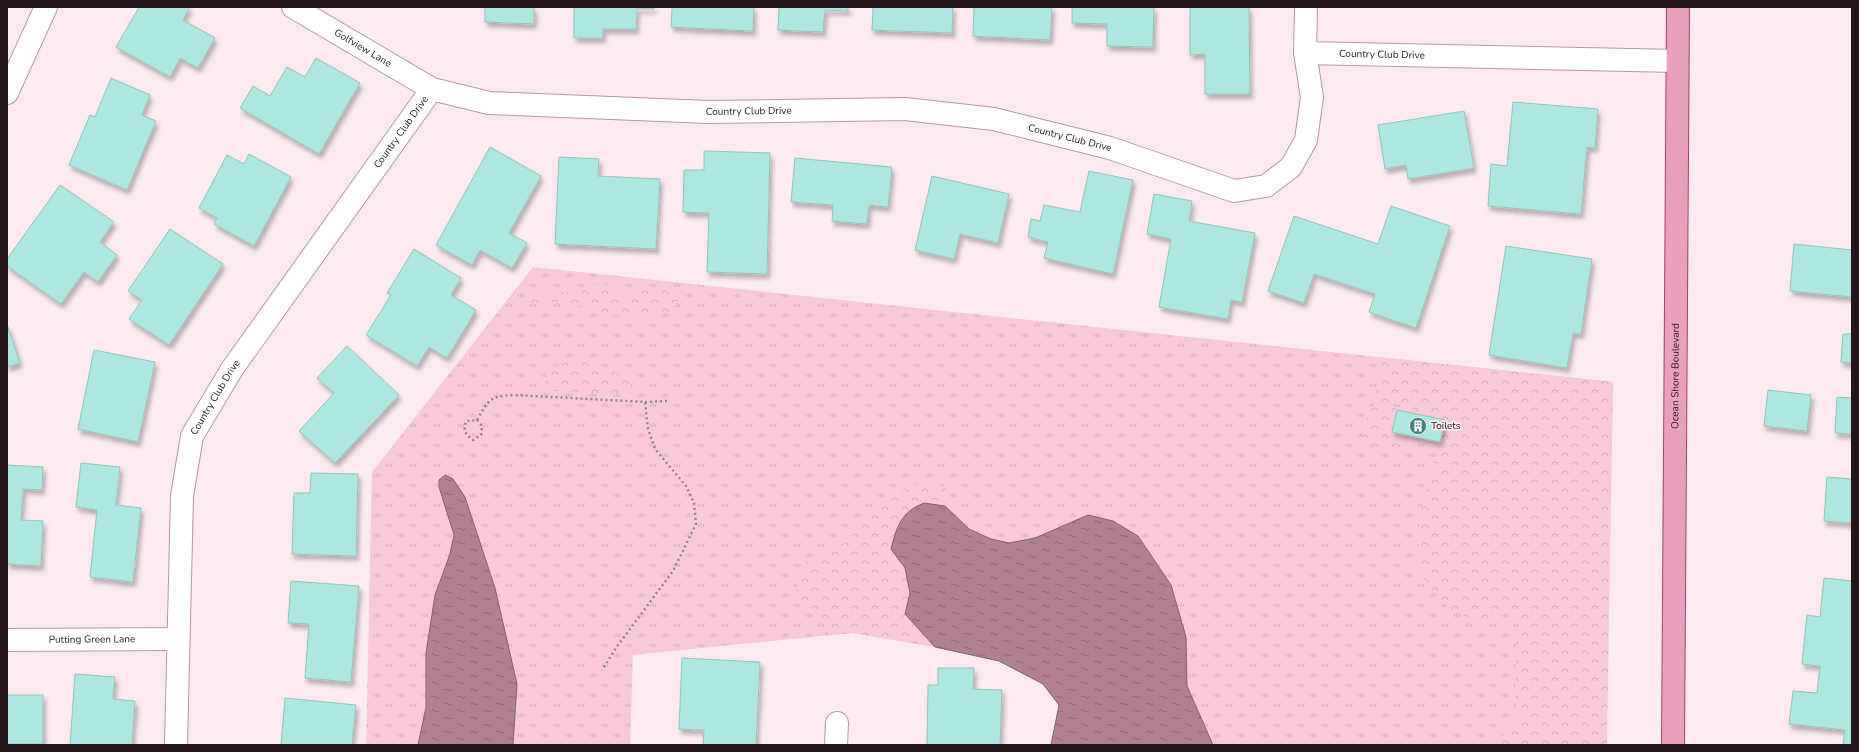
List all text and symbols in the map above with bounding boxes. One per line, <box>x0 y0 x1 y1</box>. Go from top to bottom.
street label: Golfview Lane <box>331 26 394 71</box>
street label: Country Club Drive <box>1339 47 1425 63</box>
street label: Country Club Drive <box>371 93 432 171</box>
street label: Country Club Drive <box>706 104 792 119</box>
street label: Country Club Drive <box>1026 121 1113 155</box>
street label: Ocean Shore Boulevard <box>1668 323 1683 429</box>
street label: Country Club Drive <box>187 357 244 438</box>
building icon: Toilets <box>1408 416 1428 436</box>
place label: Toilets <box>1431 419 1461 433</box>
street label: Putting Green Lane <box>49 632 135 647</box>

